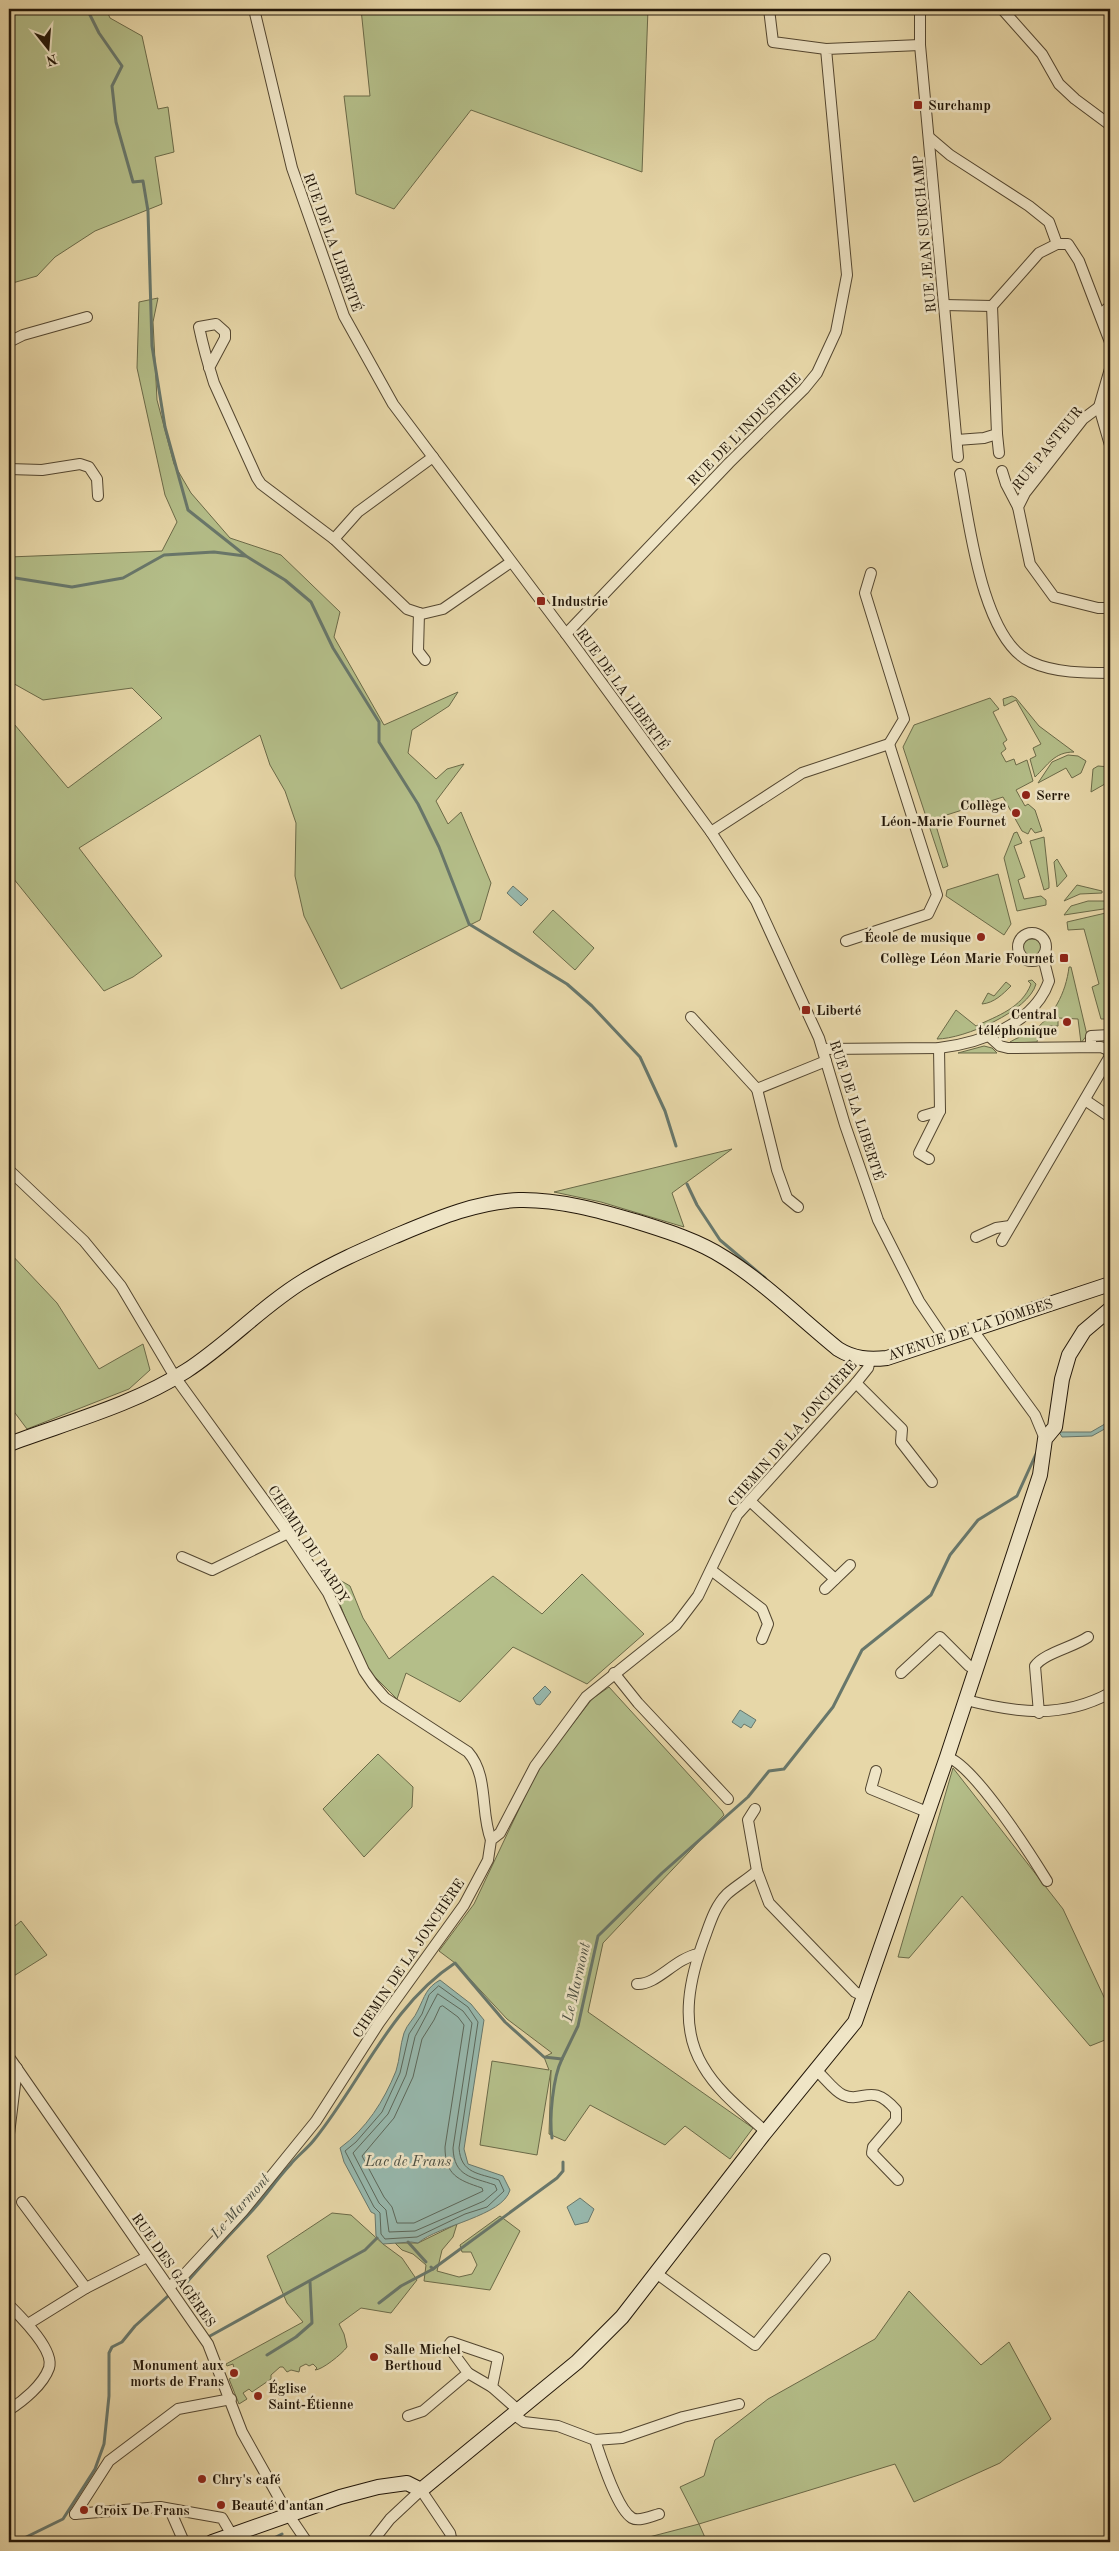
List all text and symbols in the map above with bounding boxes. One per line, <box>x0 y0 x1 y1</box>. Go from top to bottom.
north arrow <box>22 22 72 72</box>
text: N <box>44 51 59 68</box>
marker: Surchamp <box>912 99 924 111</box>
place label: Surchamp <box>928 99 991 113</box>
street label: RUE JEAN SURCHAMP <box>911 154 939 313</box>
street label: RUE DE LA LIBERTÉ <box>300 170 366 314</box>
street label: RUE DE L'INDUSTRIE <box>686 371 804 489</box>
street label: RUE PASTEUR <box>1010 404 1085 493</box>
marker: Industrie <box>535 595 547 607</box>
place label: Industrie <box>551 595 608 609</box>
street label: RUE DE LA LIBERTÉ <box>573 624 673 753</box>
marker: Serre <box>1020 789 1032 801</box>
place label: Serre <box>1036 789 1070 803</box>
place label: Collège Léon-Marie Fournet <box>881 799 1006 829</box>
marker: Collège Léon-Marie Fournet <box>1010 807 1022 819</box>
place label: École de musique <box>864 928 971 945</box>
marker: École de musique <box>975 931 987 943</box>
place label: Collège Léon Marie Fournet <box>880 952 1054 966</box>
marker: Collège Léon Marie Fournet <box>1058 952 1070 964</box>
marker: Liberté <box>800 1004 812 1016</box>
place label: Liberté <box>816 1004 861 1018</box>
place label: Central téléphonique <box>978 1008 1057 1038</box>
marker: Central téléphonique <box>1061 1016 1073 1028</box>
street label: RUE DE LA LIBERTÉ <box>827 1038 888 1182</box>
street label: AVENUE DE LA DOMBES <box>886 1297 1055 1363</box>
street label: CHEMIN DE LA JONCHÈRE <box>723 1356 860 1509</box>
street label: CHEMIN DU PARDY <box>265 1483 351 1606</box>
street label: CHEMIN DE LA JONCHÈRE <box>348 1875 467 2041</box>
water label: Le Marmont <box>561 1941 594 2024</box>
water label: Lac de Frans <box>364 2155 451 2170</box>
water label: Le Marmont <box>208 2172 274 2243</box>
street label: RUE DES GAGÈRES <box>129 2210 220 2330</box>
place label: Salle Michel Berthoud <box>384 2343 461 2373</box>
marker: Salle Michel Berthoud <box>368 2351 380 2363</box>
place label: Monument aux morts de Frans <box>130 2359 224 2389</box>
marker: Monument aux morts de Frans <box>228 2367 240 2379</box>
place label: Église Saint-Étienne <box>268 2379 354 2412</box>
marker: Église Saint-Étienne <box>252 2390 264 2402</box>
marker: Chry's café <box>196 2473 208 2485</box>
place label: Chry's café <box>212 2473 281 2487</box>
marker: Beauté d'antan <box>215 2499 227 2511</box>
place label: Beauté d'antan <box>231 2499 324 2513</box>
marker: Croix De Frans <box>78 2504 90 2516</box>
place label: Croix De Frans <box>94 2504 190 2518</box>

